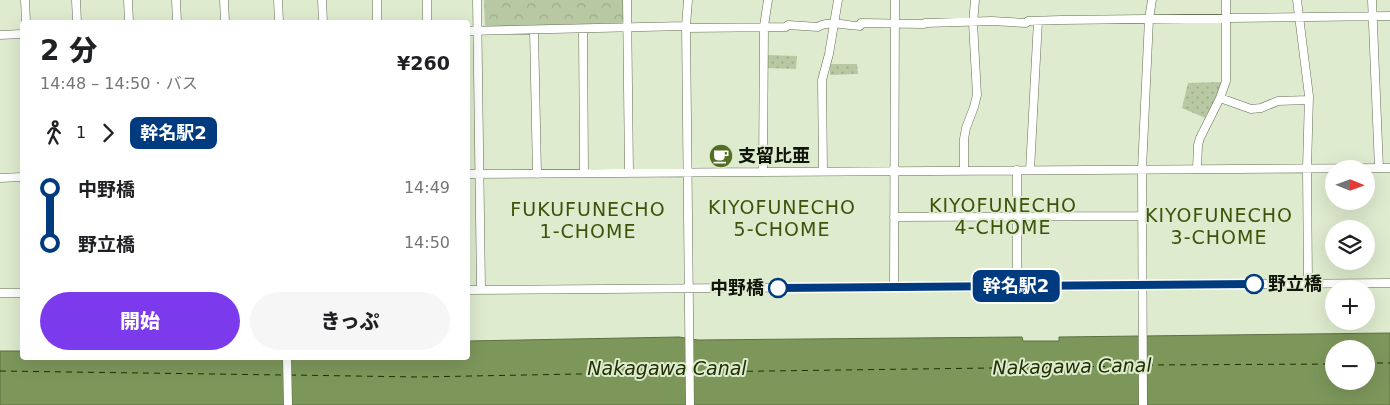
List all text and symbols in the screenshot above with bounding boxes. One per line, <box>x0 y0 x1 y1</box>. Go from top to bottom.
text: 2 分 <box>40 34 97 67</box>
text: ¥260 <box>397 52 450 74</box>
text: 14:48 – 14:50 · バス <box>40 74 198 93</box>
icon: walk <box>40 119 68 147</box>
icon: forward <box>94 119 122 147</box>
text: 幹名駅2 <box>140 122 207 143</box>
text: 1 <box>76 123 86 142</box>
cafe icon: 支留比亜 <box>708 143 734 169</box>
place label: 支留比亜 <box>738 145 810 166</box>
north arrow <box>1325 160 1375 210</box>
map controls <box>1325 160 1375 390</box>
text: 中野橋 <box>78 178 135 200</box>
text: 14:49 <box>404 178 450 197</box>
district label: KIYOFUNECHO 4-CHOME <box>929 194 1077 238</box>
district label: KIYOFUNECHO 5-CHOME <box>708 196 856 240</box>
district label: FUKUFUNECHO 1-CHOME <box>510 198 666 242</box>
district label: KIYOFUNECHO 3-CHOME <box>1145 204 1293 248</box>
button: layers <box>1325 220 1375 270</box>
text: 野立橋 <box>78 233 135 255</box>
text: 14:50 <box>404 233 450 252</box>
line badge: 幹名駅2 <box>981 270 1051 302</box>
place label: 野立橋 <box>1268 273 1322 294</box>
marker: 野立橋 <box>1244 274 1264 294</box>
text: 幹名駅2 <box>983 275 1049 296</box>
place label: 中野橋 <box>710 277 764 298</box>
marker: 中野橋 <box>768 278 788 298</box>
button: + <box>1325 280 1375 330</box>
button: 開始 <box>40 292 240 350</box>
button: きっぷ <box>250 292 450 350</box>
button: − <box>1325 340 1375 390</box>
water label: Nakagawa Canal <box>992 354 1153 378</box>
water label: Nakagawa Canal <box>587 357 747 379</box>

